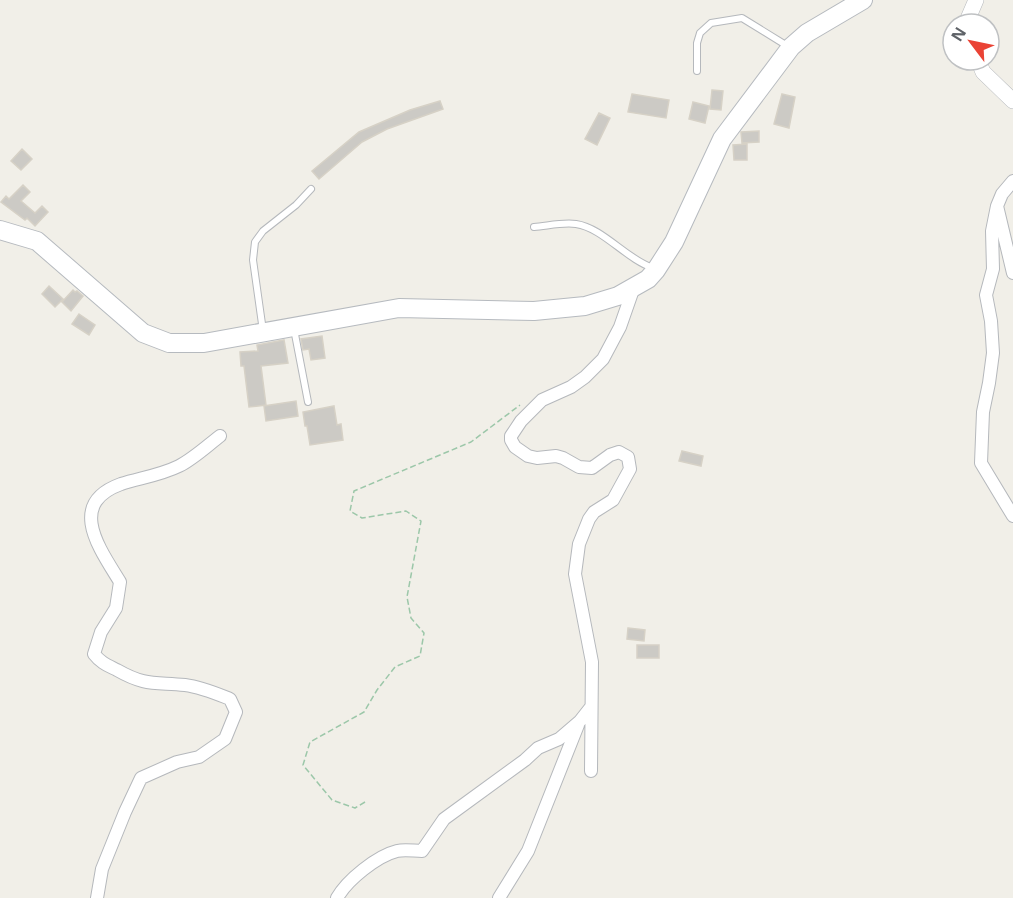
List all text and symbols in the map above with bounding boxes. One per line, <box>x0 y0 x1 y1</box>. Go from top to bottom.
north arrow <box>941 12 1001 72</box>
text: N <box>946 23 971 45</box>

